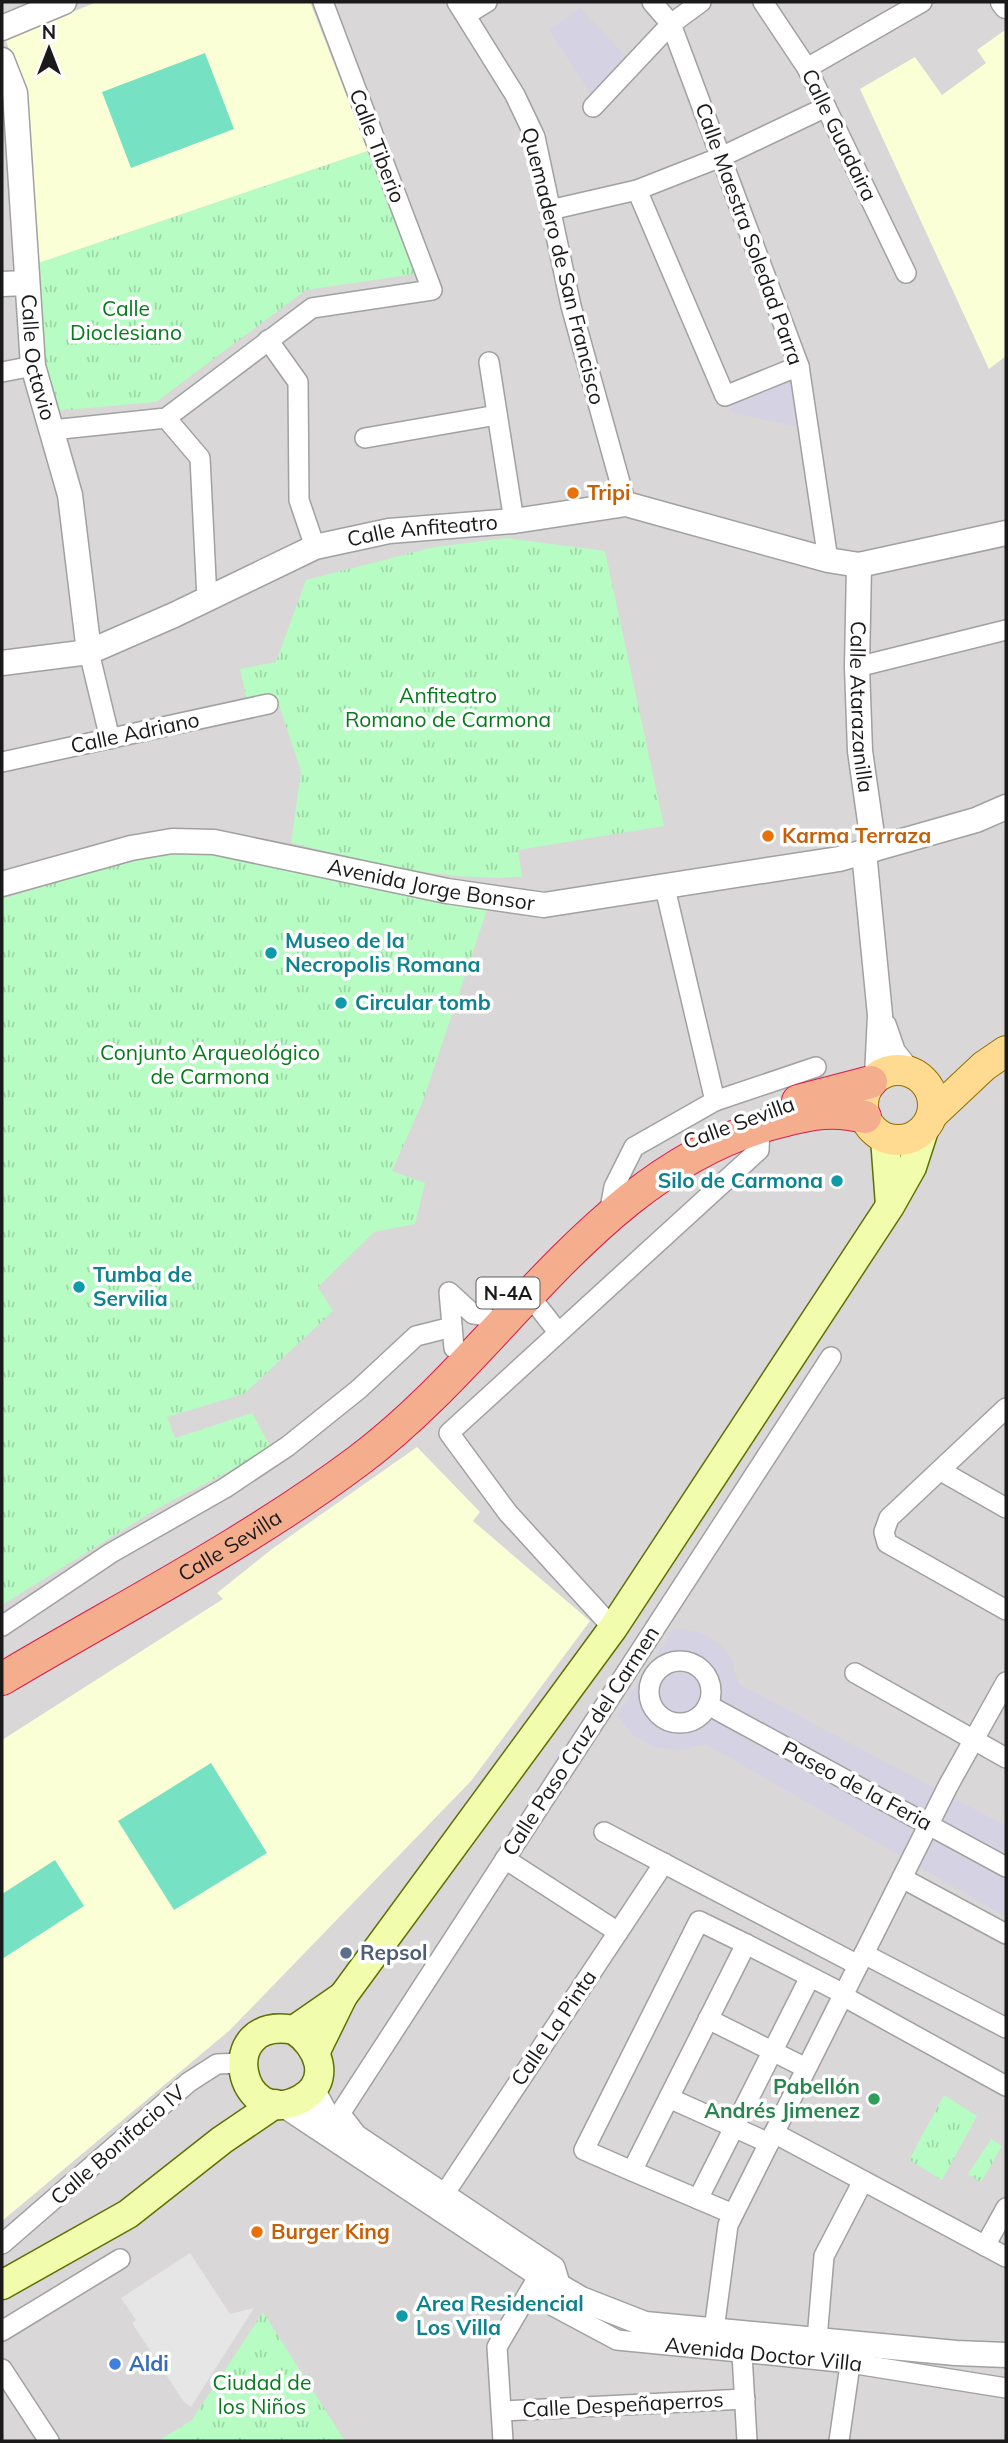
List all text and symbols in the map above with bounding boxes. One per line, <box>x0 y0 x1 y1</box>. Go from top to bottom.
north arrow <box>14 14 84 84</box>
text: N <box>42 20 56 44</box>
street label: Calle Guadaira <box>797 64 883 205</box>
street label: Calle Tiberio <box>344 85 412 206</box>
street label: Calle Maestra Soledad Parra <box>690 99 810 368</box>
street label: Quemadero de San Francisco <box>517 124 611 407</box>
street label: Calle Octavio <box>16 293 62 423</box>
park label: Calle Dioclesiano <box>70 295 182 345</box>
place label: Tripi <box>587 479 631 505</box>
marker: Tripi <box>565 485 581 501</box>
street label: Calle Anfiteatro <box>345 508 499 552</box>
street label: Calle Atarazanilla <box>845 621 880 794</box>
park label: Anfiteatro Romano de Carmona <box>345 682 551 732</box>
street label: Calle Adriano <box>68 706 202 758</box>
place label: Karma Terraza <box>782 822 931 848</box>
marker: Karma Terraza <box>760 828 776 844</box>
street label: Avenida Jorge Bonsor <box>326 852 537 916</box>
place label: Museo de la Necropolis Romana <box>285 927 481 977</box>
marker: Museo de la Necropolis Romana <box>263 945 279 961</box>
place label: Circular tomb <box>355 989 491 1015</box>
marker: Circular tomb <box>333 995 349 1011</box>
park label: Conjunto Arqueológico de Carmona <box>100 1039 320 1089</box>
street label: Calle Sevilla <box>679 1090 798 1154</box>
place label: Silo de Carmona <box>658 1167 823 1193</box>
marker: Silo de Carmona <box>829 1173 845 1189</box>
place label: Tumba de Servilia <box>93 1261 192 1311</box>
road number: N-4A <box>476 1278 540 1308</box>
marker: Tumba de Servilia <box>71 1279 87 1295</box>
street label: Calle Sevilla <box>173 1504 286 1587</box>
street label: Calle Paso Cruz del Carmen <box>496 1621 664 1860</box>
street label: Paseo de la Feria <box>778 1735 937 1835</box>
place label: Repsol <box>360 1939 427 1965</box>
marker: Repsol <box>338 1945 354 1961</box>
street label: Calle La Pinta <box>505 1965 601 2090</box>
place label: Pabellón Andrés Jimenez <box>704 2073 860 2123</box>
street label: Calle Bonifacio IV <box>45 2079 190 2210</box>
marker: Pabellón Andrés Jimenez <box>866 2091 882 2107</box>
place label: Burger King <box>271 2218 390 2244</box>
marker: Burger King <box>249 2224 265 2240</box>
place label: Area Residencial Los Villa <box>416 2290 584 2340</box>
marker: Area Residencial Los Villa <box>394 2308 410 2324</box>
street label: Avenida Doctor Villa <box>664 2331 864 2377</box>
place label: Aldi <box>129 2350 169 2376</box>
marker: Aldi <box>107 2356 123 2372</box>
park label: Ciudad de los Niños <box>213 2369 311 2419</box>
street label: Calle Despeñaperros <box>522 2386 724 2422</box>

